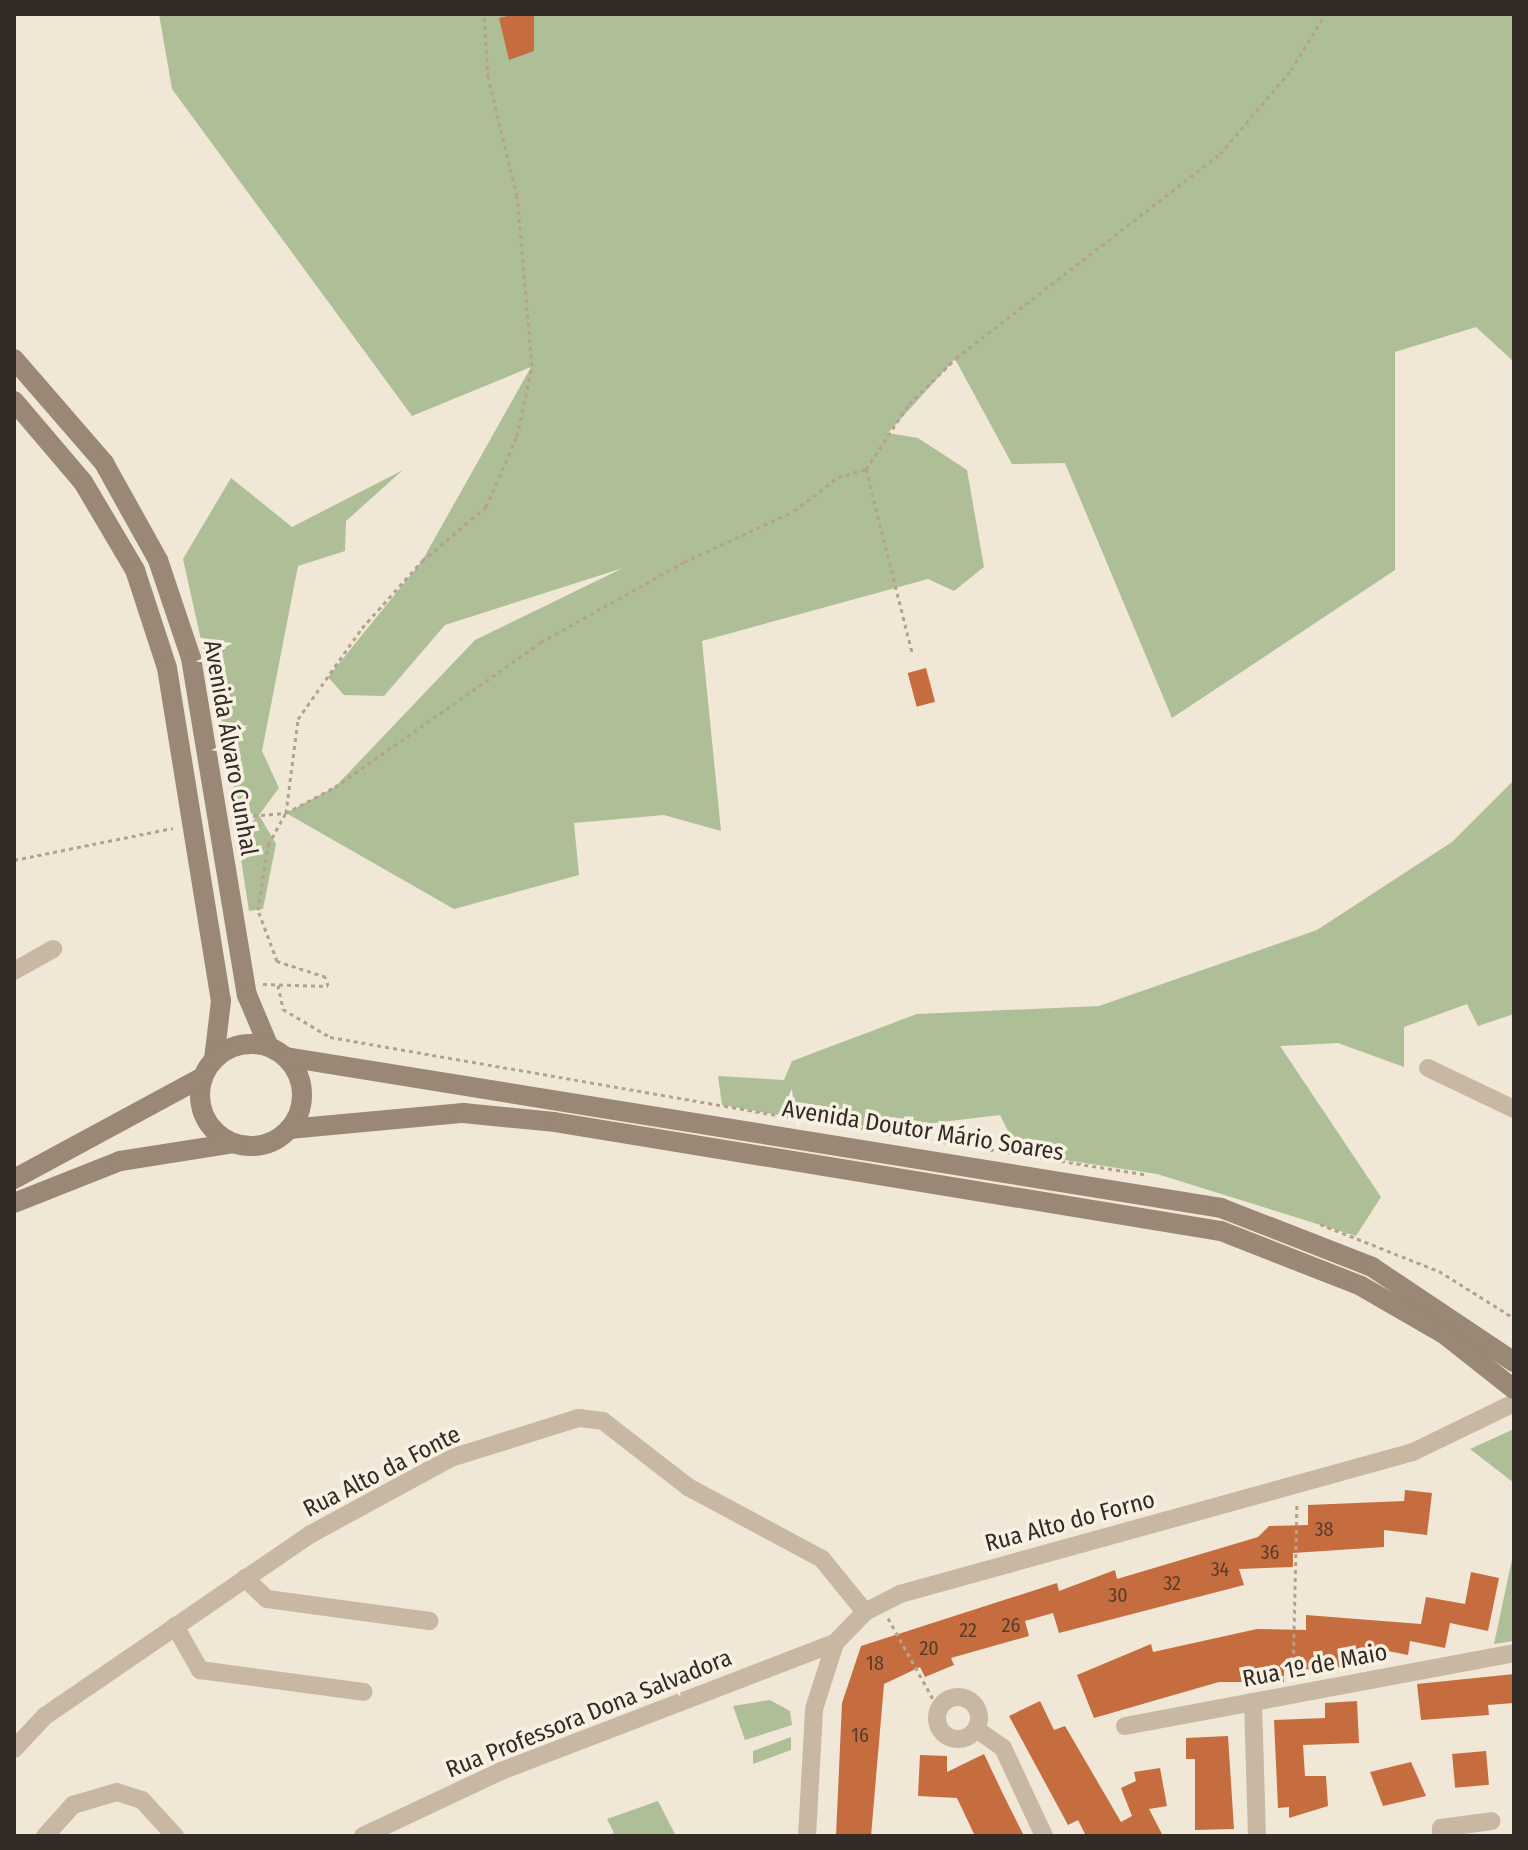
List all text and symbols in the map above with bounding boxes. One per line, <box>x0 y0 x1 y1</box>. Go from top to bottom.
street label: Avenida Álvaro Cunhal <box>197 638 263 858</box>
street label: Avenida Doutor Mário Soares <box>780 1095 1066 1167</box>
street label: Rua Alto da Fonte <box>299 1420 465 1524</box>
street label: Rua Alto do Forno <box>982 1485 1158 1559</box>
house number: 38 <box>1314 1517 1334 1541</box>
house number: 36 <box>1261 1540 1279 1564</box>
house number: 34 <box>1211 1557 1229 1581</box>
house number: 32 <box>1163 1571 1181 1595</box>
house number: 30 <box>1108 1583 1128 1607</box>
house number: 26 <box>1002 1613 1020 1637</box>
house number: 22 <box>959 1618 977 1642</box>
house number: 20 <box>919 1636 939 1660</box>
street label: Rua 1º de Maio <box>1240 1638 1390 1694</box>
street label: Rua Professora Dona Salvadora <box>442 1643 736 1785</box>
house number: 18 <box>866 1651 884 1675</box>
house number: 16 <box>851 1723 869 1747</box>

